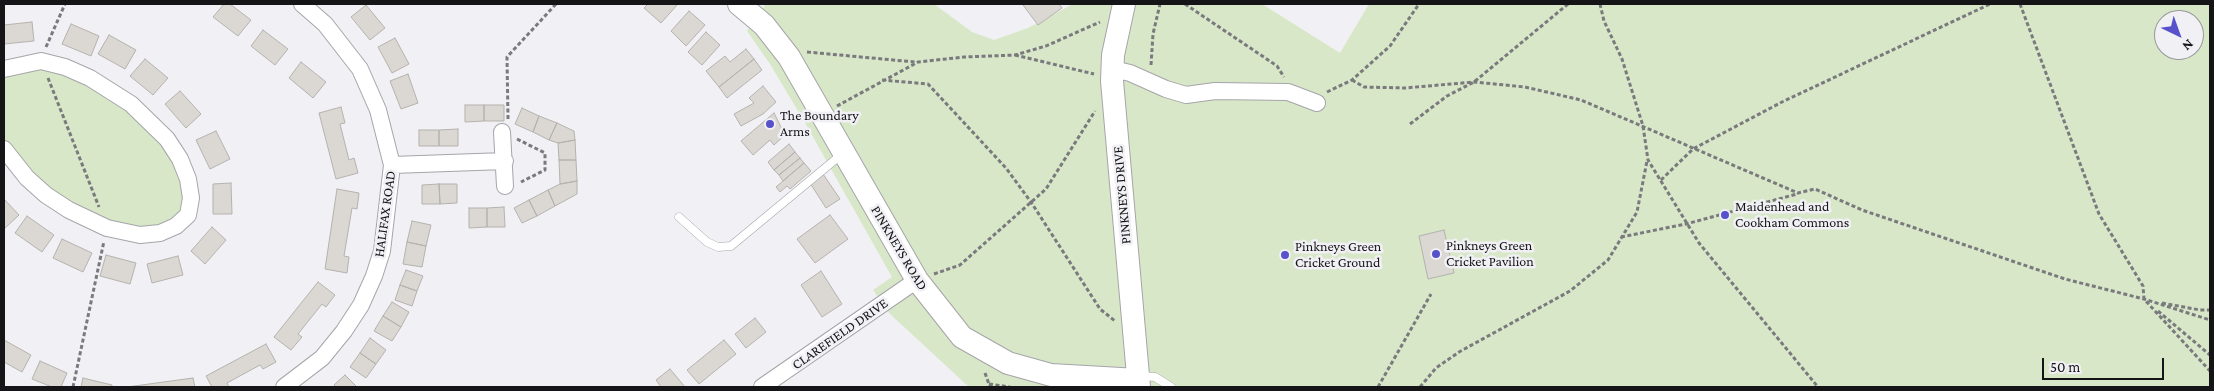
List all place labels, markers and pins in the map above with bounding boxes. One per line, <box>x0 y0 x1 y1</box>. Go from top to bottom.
place label: The Boundary Arms <box>780 108 859 140</box>
marker: The Boundary Arms <box>764 118 776 130</box>
place label: Maidenhead and Cookham Commons <box>1735 199 1849 232</box>
marker: Maidenhead and Cookham Commons <box>1719 209 1731 221</box>
place label: Pinkneys Green Cricket Pavilion <box>1446 238 1534 270</box>
place label: Pinkneys Green Cricket Ground <box>1295 239 1381 272</box>
marker: Pinkneys Green Cricket Pavilion <box>1430 248 1442 260</box>
marker: Pinkneys Green Cricket Ground <box>1279 249 1291 261</box>

